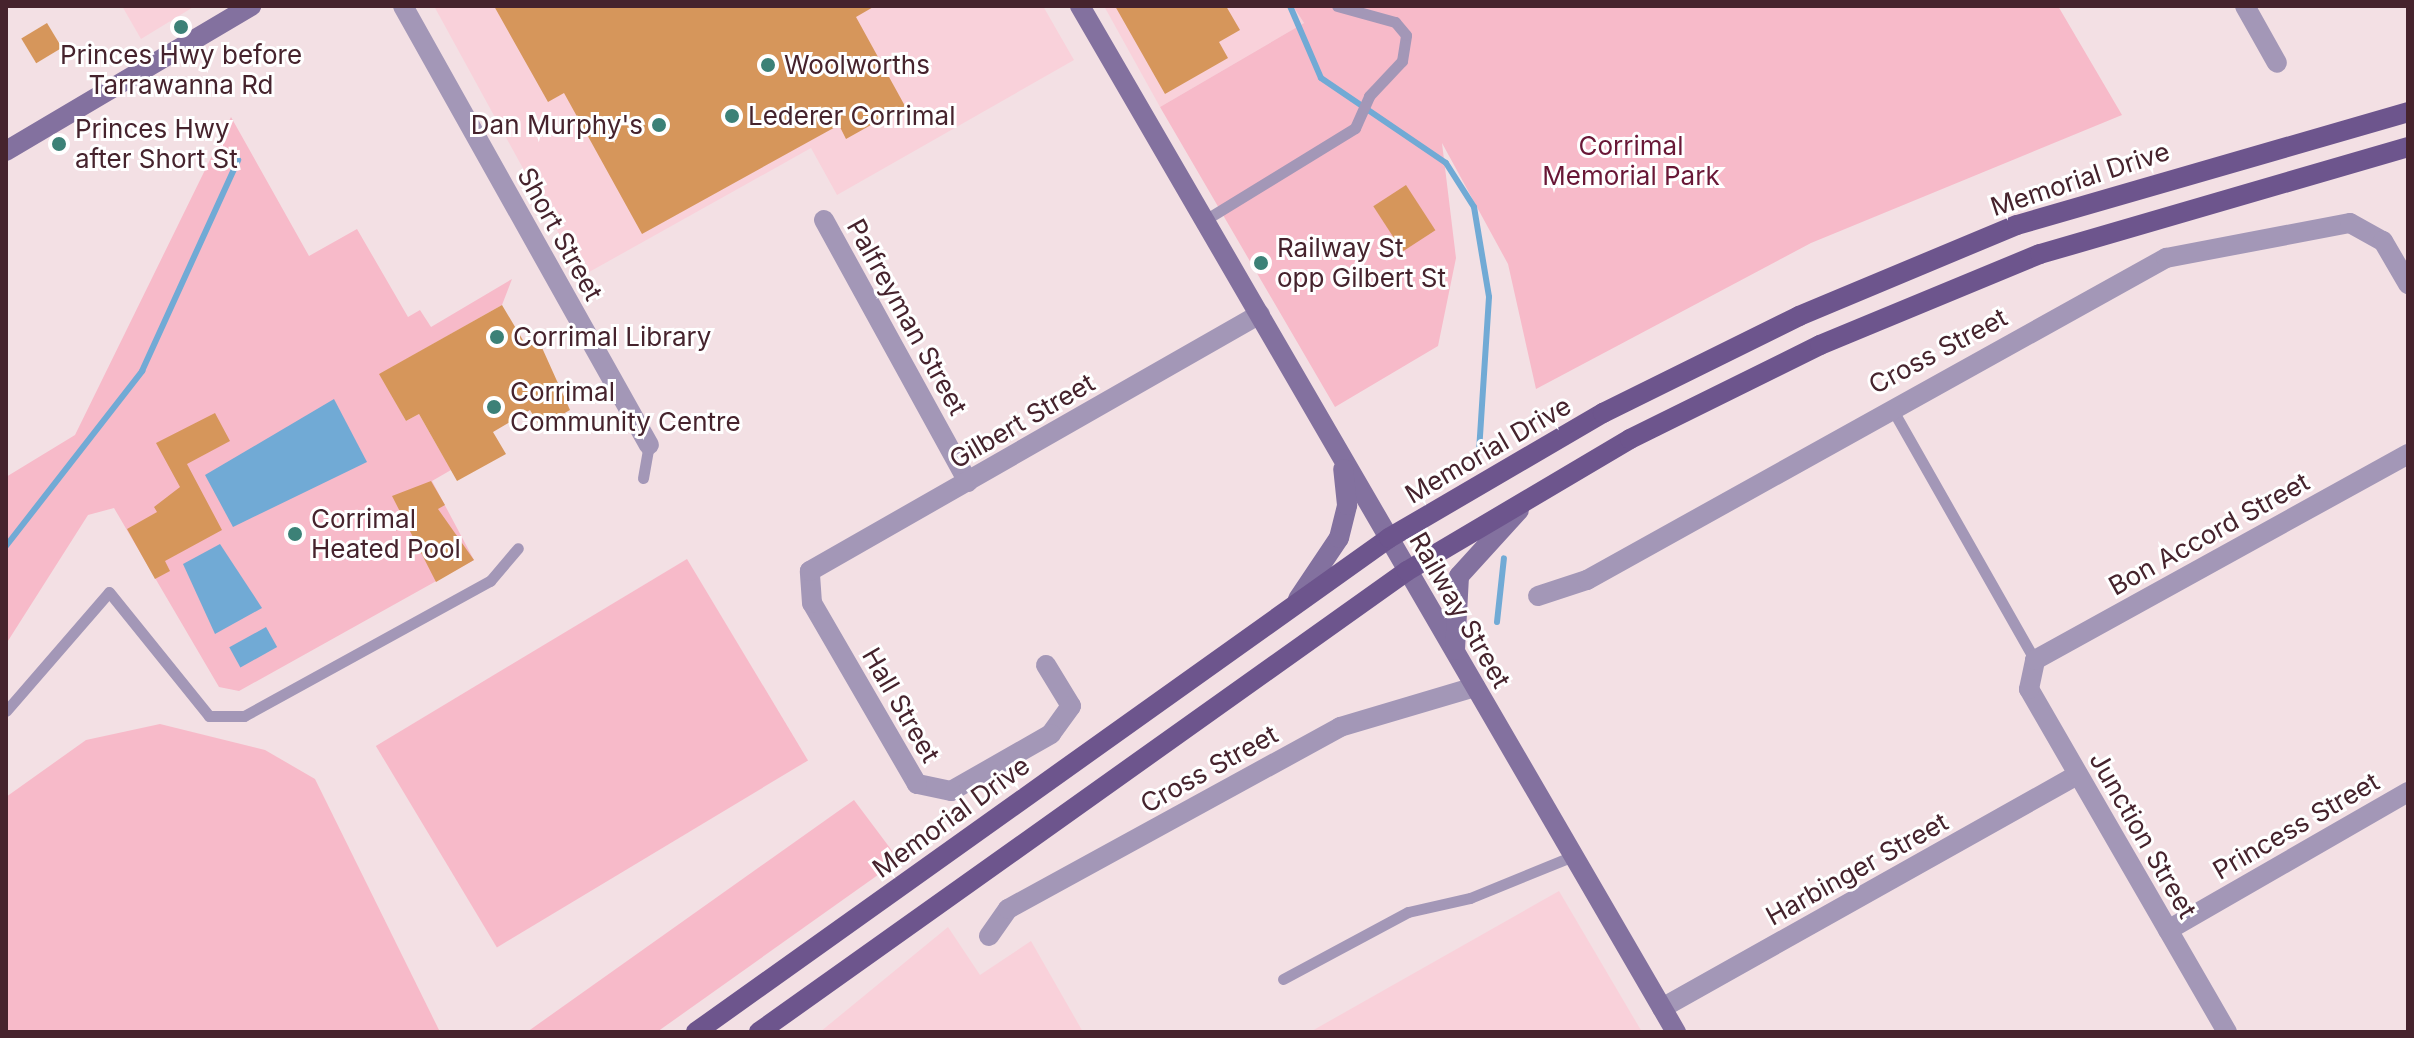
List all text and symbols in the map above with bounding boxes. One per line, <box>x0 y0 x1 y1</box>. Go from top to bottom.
marker: Princes Hwy before Tarrawanna Rd <box>172 18 190 36</box>
place label: Princes Hwy before Tarrawanna Rd <box>60 39 302 100</box>
place label: Woolworths <box>784 49 930 81</box>
marker: Woolworths <box>759 56 777 74</box>
place label: Lederer Corrimal <box>748 100 955 132</box>
marker: Lederer Corrimal <box>723 107 741 125</box>
place label: Dan Murphy's <box>471 109 643 141</box>
place label: Princes Hwy after Short St <box>75 113 238 174</box>
marker: Dan Murphy's <box>650 116 668 134</box>
park label: Corrimal Memorial Park <box>1542 130 1720 192</box>
marker: Princes Hwy after Short St <box>50 135 68 153</box>
street label: Memorial Drive <box>1987 135 2173 223</box>
street label: Short Street <box>511 162 609 306</box>
street label: Palfreyman Street <box>840 214 974 420</box>
place label: Railway St opp Gilbert St <box>1277 232 1446 294</box>
marker: Railway St opp Gilbert St <box>1252 254 1270 272</box>
street label: Cross Street <box>1864 302 2012 400</box>
place label: Corrimal Library <box>513 321 711 353</box>
marker: Corrimal Library <box>488 328 506 346</box>
street label: Gilbert Street <box>944 367 1100 475</box>
place label: Corrimal Community Centre <box>510 376 741 438</box>
street label: Memorial Drive <box>1400 390 1576 510</box>
marker: Corrimal Community Centre <box>485 398 503 416</box>
street label: Bon Accord Street <box>2103 466 2315 602</box>
place label: Corrimal Heated Pool <box>311 503 461 564</box>
marker: Corrimal Heated Pool <box>286 525 304 543</box>
street label: Railway Street <box>1403 527 1517 693</box>
street label: Hall Street <box>856 642 946 768</box>
street label: Cross Street <box>1135 718 1283 820</box>
street label: Junction Street <box>2083 746 2203 924</box>
street label: Memorial Drive <box>866 750 1036 884</box>
street label: Princess Street <box>2207 766 2385 886</box>
street label: Harbinger Street <box>1761 806 1953 932</box>

